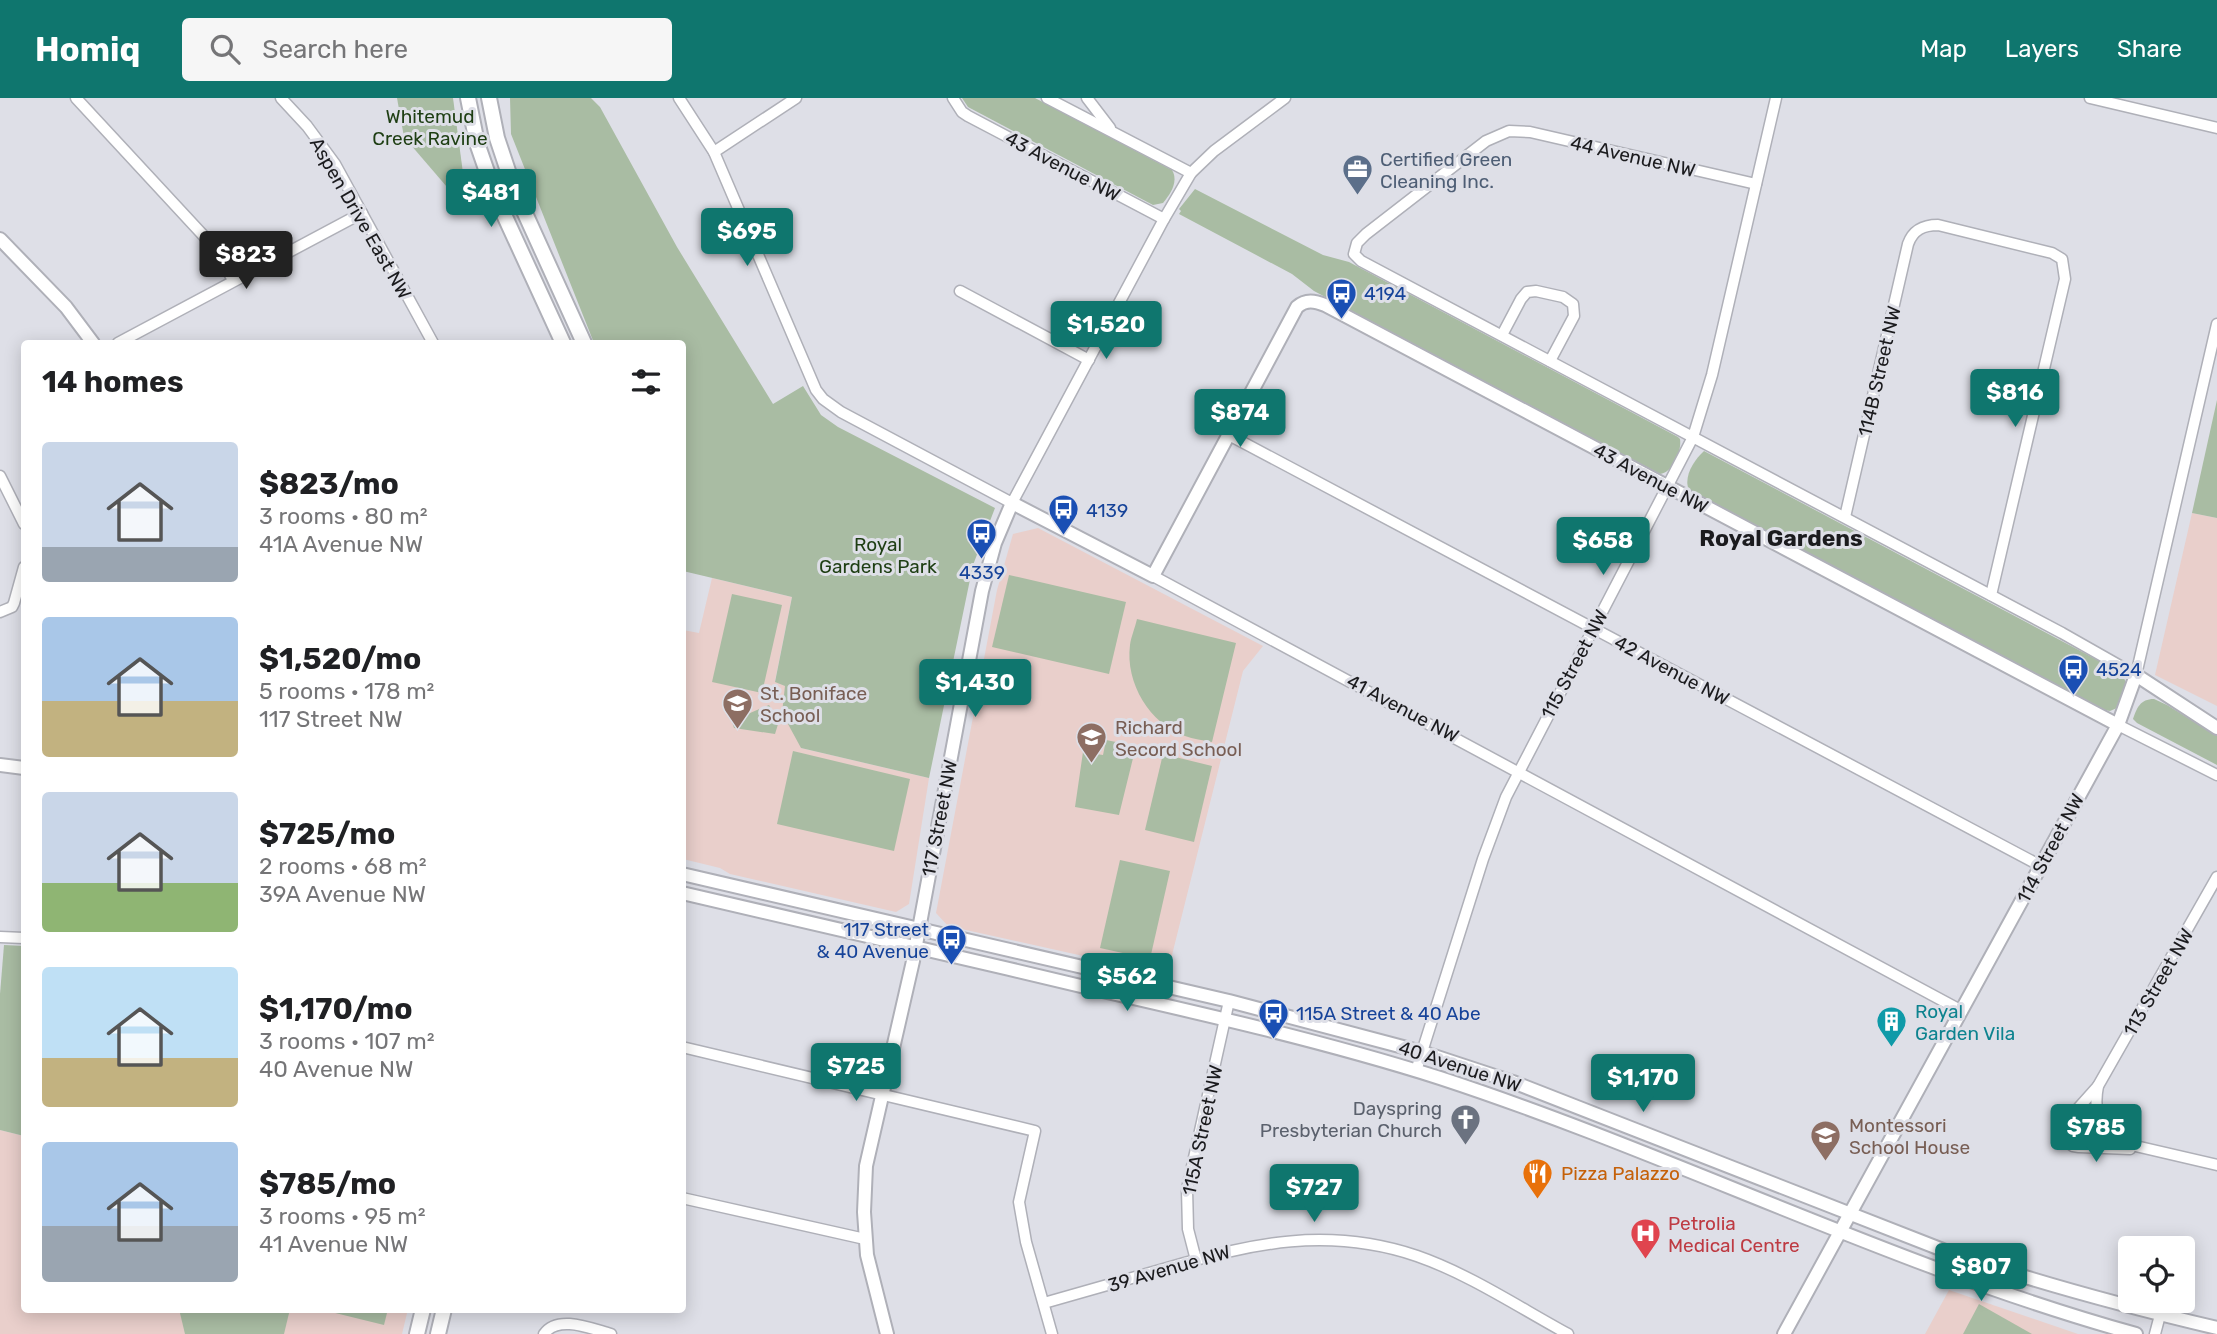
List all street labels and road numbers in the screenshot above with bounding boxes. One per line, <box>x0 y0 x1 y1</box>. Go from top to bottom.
street label: 43 Avenue NW <box>1001 126 1124 206</box>
street label: 44 Avenue NW <box>1568 131 1698 182</box>
street label: Aspen Drive East NW <box>305 133 416 303</box>
street label: 114B Street NW <box>1853 304 1906 439</box>
street label: 43 Avenue NW <box>1589 438 1712 518</box>
street label: 115 Street NW <box>1536 606 1613 723</box>
street label: 42 Avenue NW <box>1610 631 1733 710</box>
street label: 41 Avenue NW <box>1343 669 1463 748</box>
street label: 117 Street NW <box>917 758 962 879</box>
street label: 114 Street NW <box>2012 790 2089 907</box>
street label: 113 Street NW <box>2118 924 2198 1040</box>
street label: 40 Avenue NW <box>1396 1036 1524 1097</box>
street label: 115A Street NW <box>1177 1063 1228 1197</box>
street label: 39 Avenue NW <box>1105 1240 1233 1297</box>

